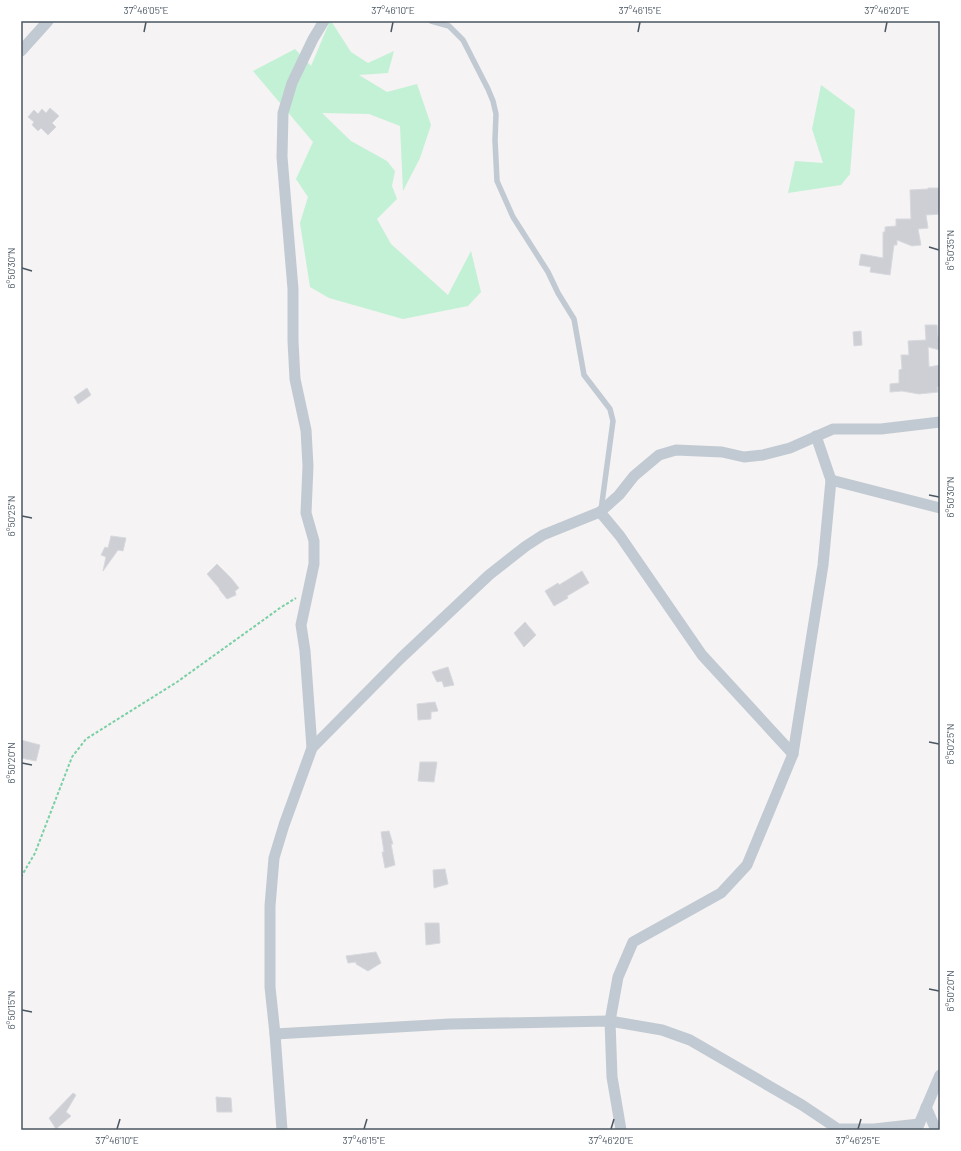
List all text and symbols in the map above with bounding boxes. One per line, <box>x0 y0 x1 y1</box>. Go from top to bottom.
text: 37°46'05"E <box>123 4 169 16</box>
text: 37°46'10"E <box>371 4 415 16</box>
text: 37°46'15"E <box>619 4 662 16</box>
text: 37°46'20"E <box>864 4 910 16</box>
text: 6°50'35"N <box>944 230 956 270</box>
text: 6°50'30"N <box>5 247 17 289</box>
text: 6°50'30"N <box>944 476 956 518</box>
text: 6°50'25"N <box>5 496 17 536</box>
text: 6°50'25"N <box>944 724 956 764</box>
text: 6°50'20"N <box>5 742 17 784</box>
text: 6°50'20"N <box>944 970 956 1012</box>
text: 6°50'15"N <box>5 990 17 1030</box>
text: 37°46'10"E <box>95 1134 139 1146</box>
text: 37°46'15"E <box>343 1134 386 1146</box>
text: 37°46'20"E <box>588 1134 634 1146</box>
text: 37°46'25"E <box>836 1134 880 1146</box>

